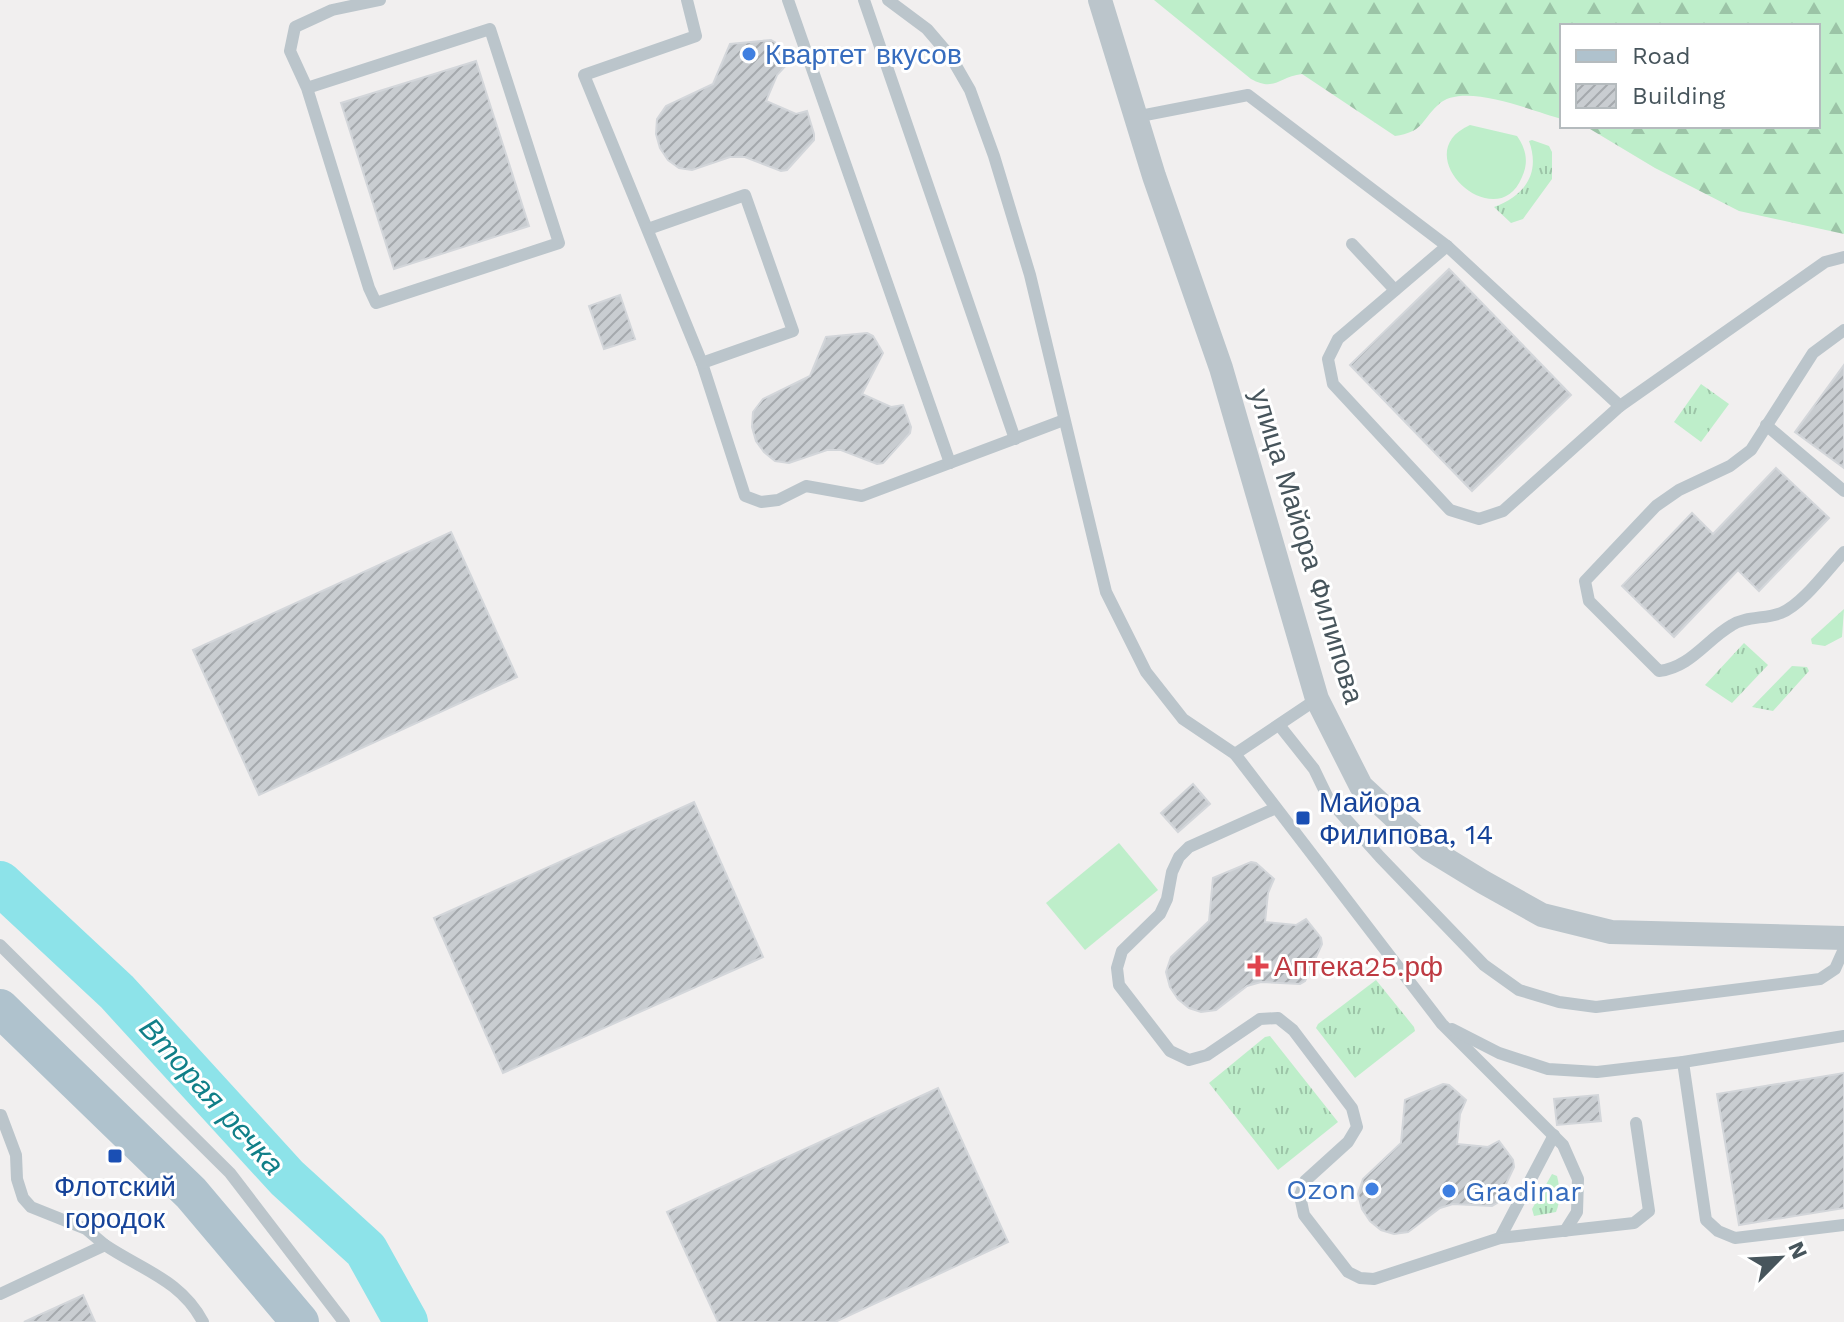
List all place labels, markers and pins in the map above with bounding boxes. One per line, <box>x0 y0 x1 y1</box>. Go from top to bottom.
place label: Квартет вкусов <box>765 38 962 71</box>
marker: Квартет вкусов <box>740 45 758 63</box>
place label: Майора Филипова, 14 <box>1319 786 1493 851</box>
marker: Майора Филипова, 14 <box>1294 809 1312 827</box>
place label: Аптека25.рф <box>1274 950 1443 983</box>
marker: Аптека25.рф <box>1249 957 1267 975</box>
marker: Флотский городок <box>106 1147 124 1165</box>
place label: Флотский городок <box>54 1170 176 1235</box>
place label: Ozon <box>1286 1173 1356 1206</box>
place label: Gradinar <box>1465 1175 1582 1208</box>
marker: Ozon <box>1363 1180 1381 1198</box>
marker: Gradinar <box>1440 1182 1458 1200</box>

